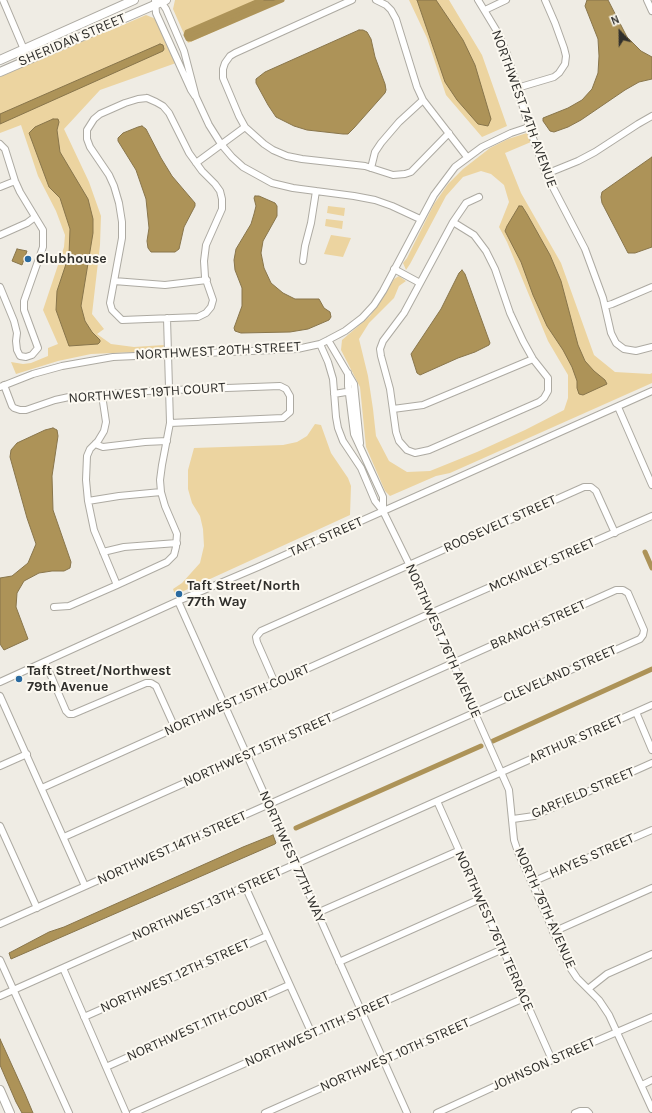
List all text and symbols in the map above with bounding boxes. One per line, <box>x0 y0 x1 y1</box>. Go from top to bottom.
street label: SHERIDAN STREET <box>16 10 128 70</box>
north arrow <box>600 12 640 52</box>
text: N <box>609 13 621 28</box>
street label: NORTHWEST 74TH AVENUE <box>488 28 560 190</box>
place label: Clubhouse <box>36 251 107 267</box>
marker: Clubhouse <box>23 254 33 264</box>
street label: NORTHWEST 20TH STREET <box>135 338 301 364</box>
street label: NORTHWEST 19TH COURT <box>68 379 226 407</box>
street label: ROOSEVELT STREET <box>441 492 559 556</box>
street label: TAFT STREET <box>287 513 365 561</box>
street label: MCKINLEY STREET <box>486 534 598 596</box>
street label: NORTHWEST 76TH AVENUE <box>401 561 485 721</box>
place label: Taft Street/North 77th Way <box>187 578 300 610</box>
marker: Taft Street/North 77th Way <box>174 589 184 599</box>
street label: BRANCH STREET <box>488 596 588 654</box>
street label: CLEVELAND STREET <box>501 641 619 707</box>
street label: NORTHWEST 15TH COURT <box>162 660 312 740</box>
place label: Taft Street/Northwest 79th Avenue <box>27 663 171 696</box>
marker: Taft Street/Northwest 79th Avenue <box>14 674 24 684</box>
street label: NORTHWEST 15TH STREET <box>181 709 335 791</box>
street label: ARTHUR STREET <box>527 711 625 767</box>
street label: GARFIELD STREET <box>529 764 637 822</box>
street label: NORTHWEST 77TH WAY <box>255 788 329 926</box>
street label: NORTHWEST 14TH STREET <box>95 807 249 889</box>
street label: HAYES STREET <box>547 830 637 882</box>
street label: NORTH 76TH AVENUE <box>511 845 579 971</box>
street label: NORTHWEST 76TH TERRACE <box>451 848 537 1014</box>
street label: NORTHWEST 13TH STREET <box>130 863 284 945</box>
street label: NORTHWEST 12TH STREET <box>98 935 252 1017</box>
street label: NORTHWEST 11TH COURT <box>124 987 272 1065</box>
street label: NORTHWEST 11TH STREET <box>242 991 394 1071</box>
street label: NORTHWEST 10TH STREET <box>318 1014 472 1096</box>
street label: JOHNSON STREET <box>490 1034 598 1094</box>

